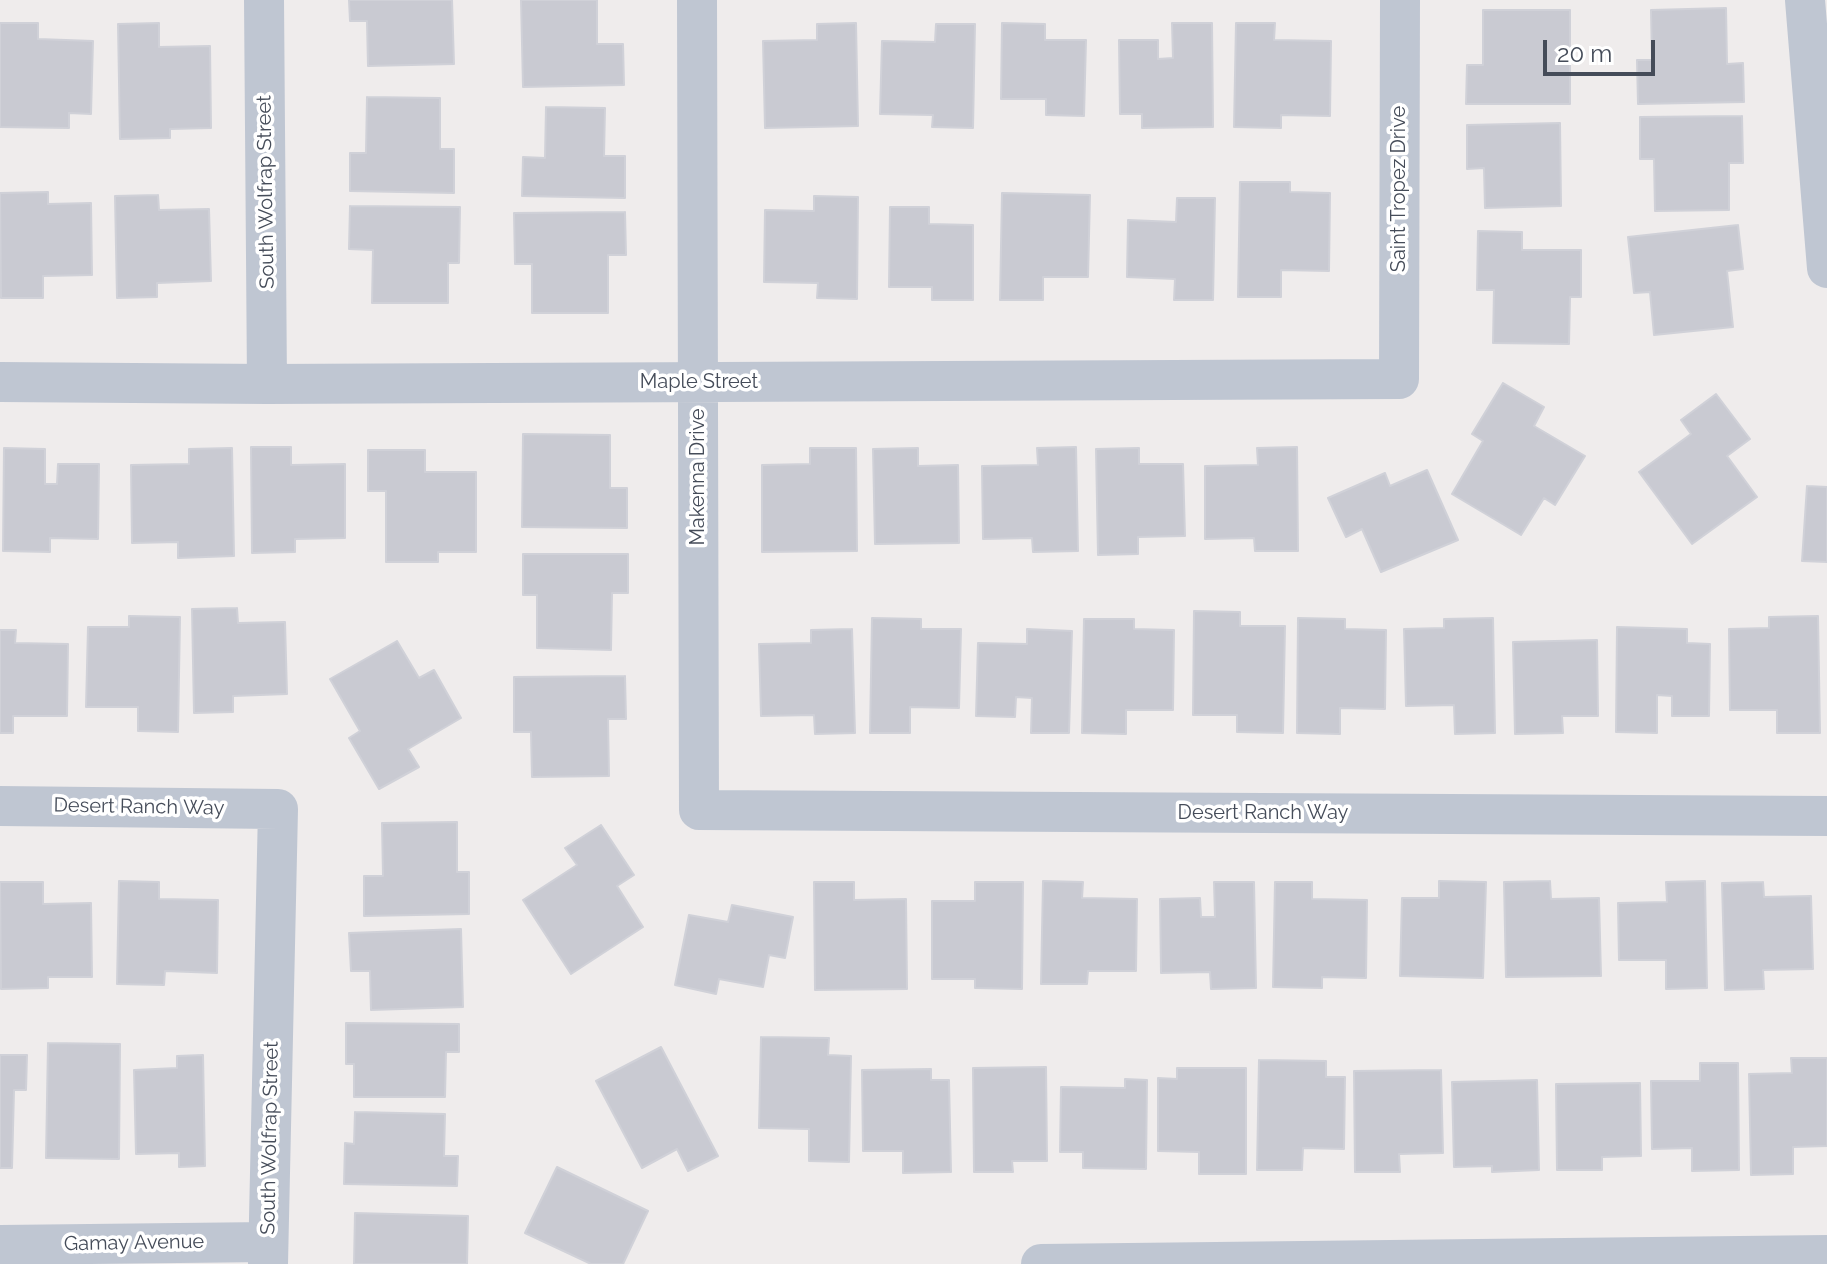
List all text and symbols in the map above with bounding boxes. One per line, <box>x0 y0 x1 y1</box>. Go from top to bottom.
scale bar <box>1547 24 1659 74</box>
text: 20 m <box>1557 39 1612 68</box>
street label: South Wolfrap Street <box>252 95 280 289</box>
street label: Saint Tropez Drive <box>1387 106 1411 272</box>
street label: Maple Street <box>640 370 758 394</box>
street label: Makenna Drive <box>686 408 710 546</box>
street label: Desert Ranch Way <box>53 794 225 820</box>
street label: Desert Ranch Way <box>1178 801 1348 825</box>
street label: South Wolfrap Street <box>256 1041 284 1235</box>
street label: Gamay Avenue <box>64 1230 204 1256</box>

